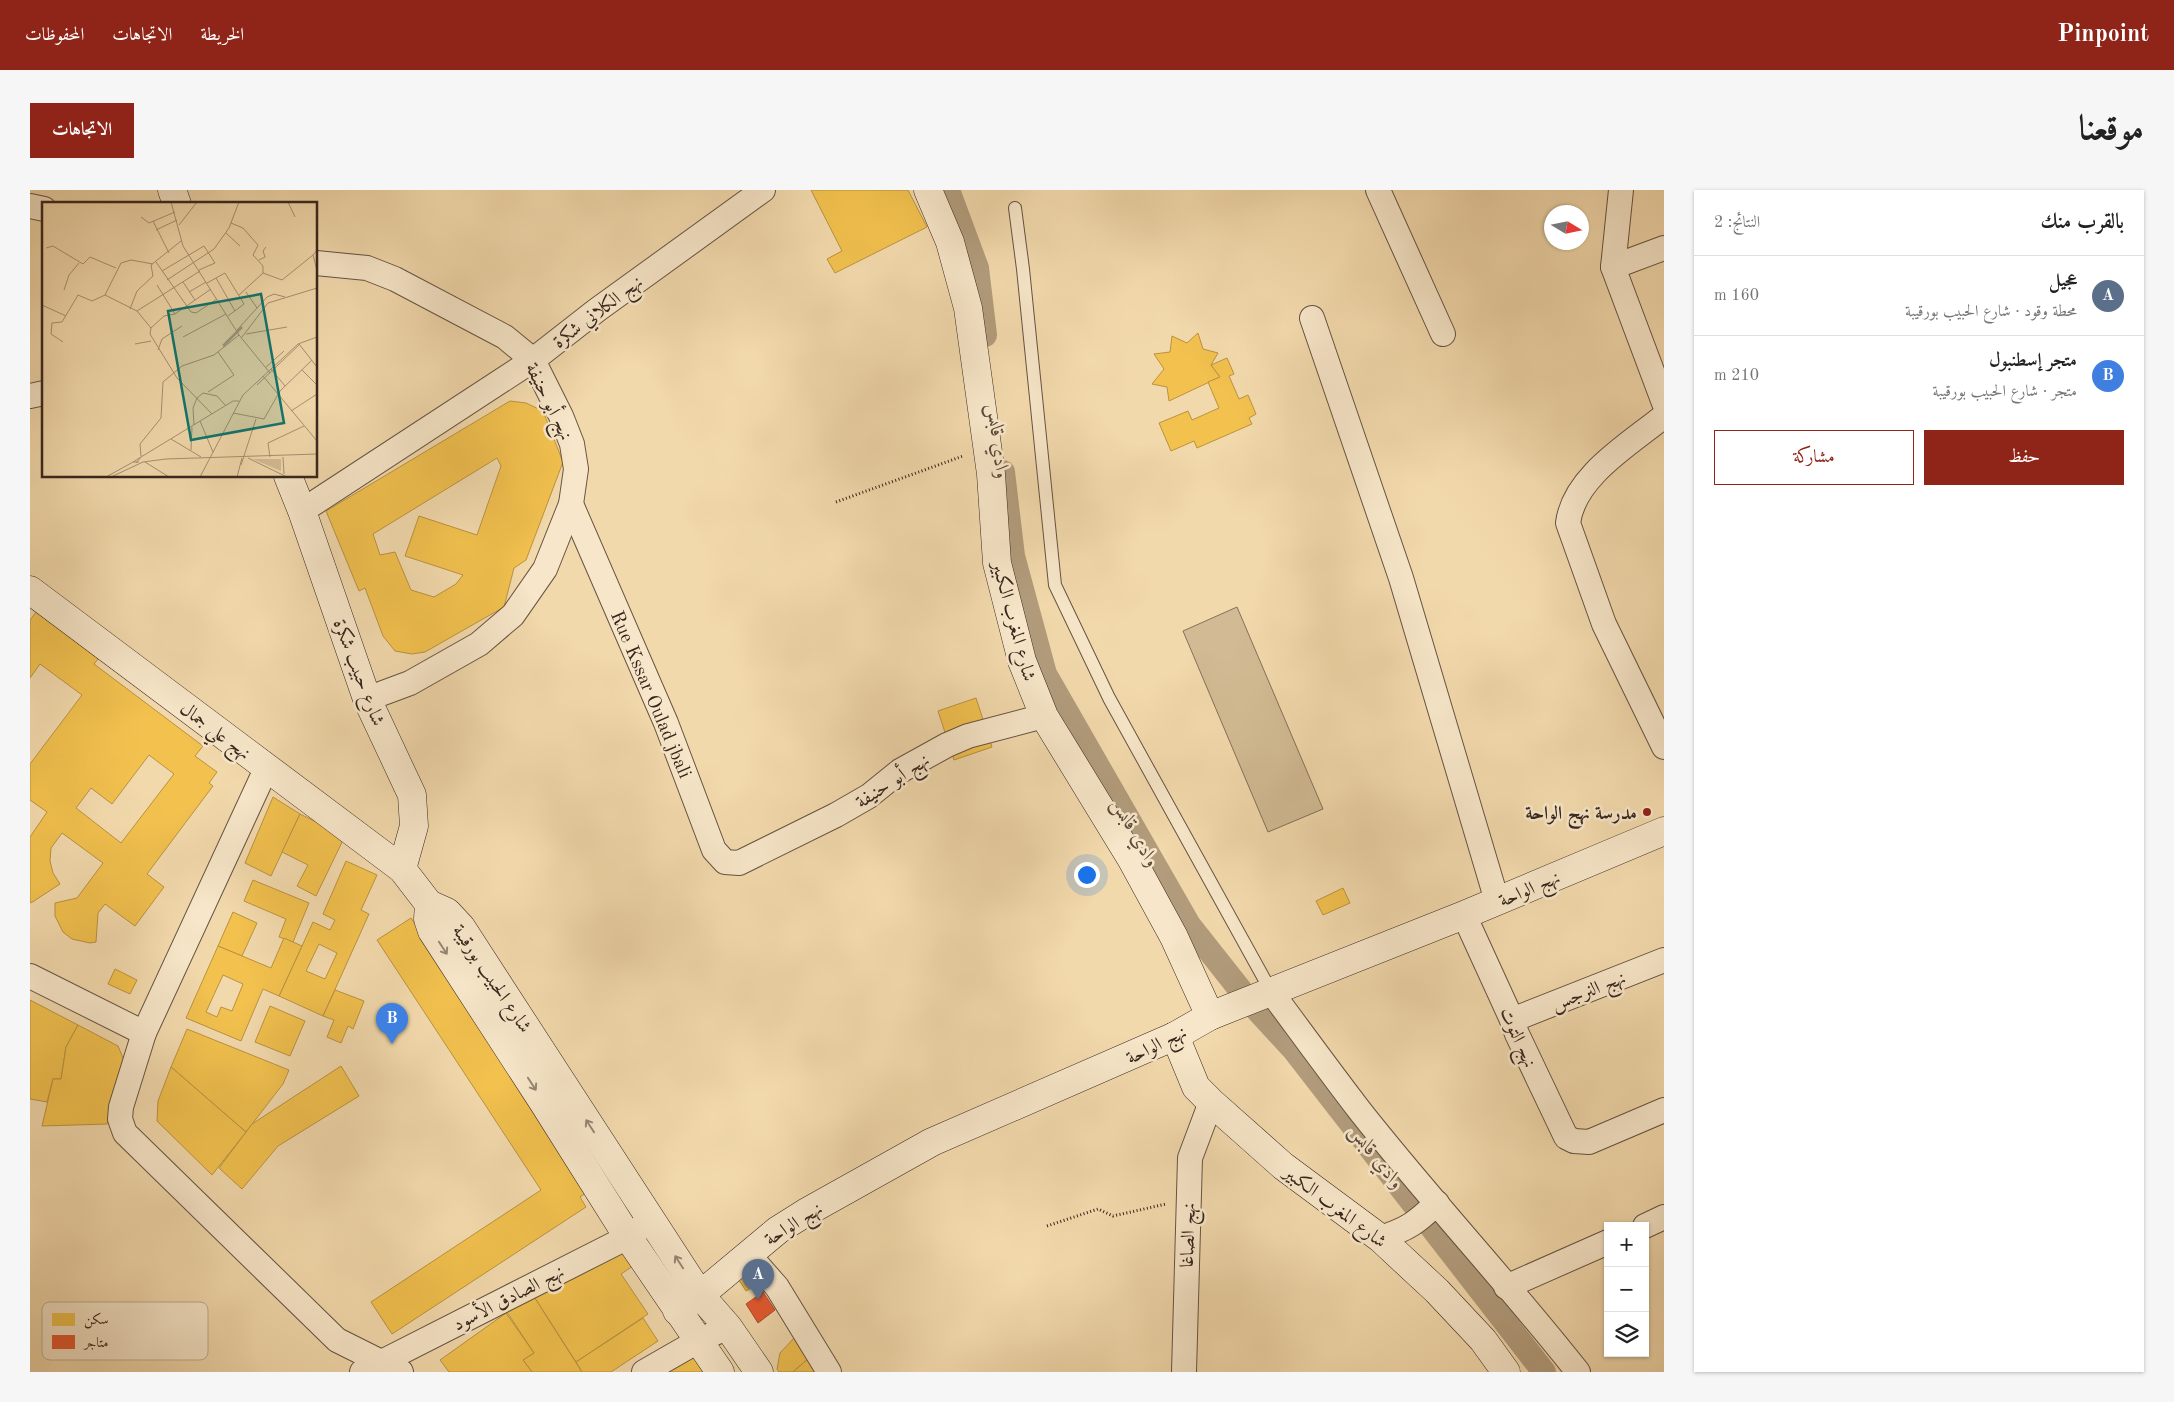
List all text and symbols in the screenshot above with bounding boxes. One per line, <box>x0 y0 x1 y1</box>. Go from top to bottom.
text: Pinpoint <box>2057 23 2149 47</box>
text: المحفوظات <box>25 26 84 44</box>
text: الاتجاهات <box>112 26 172 44</box>
text: الخريطة <box>200 26 244 44</box>
button: الاتجاهات <box>30 103 134 158</box>
text: موقعنا <box>2079 112 2144 147</box>
inset map <box>42 202 318 478</box>
north arrow <box>1544 205 1589 250</box>
text: بالقرب منك <box>2041 212 2124 233</box>
text: النتائج: 2 <box>1714 215 1760 231</box>
street label: نهج الكلاني شكرة <box>549 272 651 358</box>
text: عجيل <box>2049 272 2077 291</box>
text: 160 m <box>1714 288 1759 304</box>
text: A <box>2102 288 2114 304</box>
text: محطة وقود · شارع الحبيب بورقيبة <box>1905 304 2077 320</box>
text: متجر إسطنبول <box>1989 352 2077 371</box>
street label: نهج أبو حنيفة <box>515 358 579 446</box>
text: 210 m <box>1714 368 1759 384</box>
text: B <box>2102 368 2114 384</box>
text: متجر · شارع الحبيب بورقيبة <box>1932 384 2077 400</box>
water label: وادي قابس <box>978 402 1012 481</box>
button: مشاركة <box>1714 430 1914 485</box>
button: حفظ <box>1924 430 2124 485</box>
street label: شارع المغرب الكبير <box>983 557 1040 684</box>
street label: Rue Kssar Oulad jbali <box>606 608 694 781</box>
street label: شارع حبيب شكرة <box>325 616 389 730</box>
street label: نهج علي جمال <box>172 700 253 770</box>
street label: نهج أبو حنيفة <box>850 747 937 818</box>
water label: وادي قابس <box>1103 795 1162 873</box>
place label: مدرسة نهج الواحة <box>1525 804 1637 830</box>
marker: مدرسة نهج الواحة <box>1641 806 1653 818</box>
your location <box>1074 862 1100 888</box>
street label: نهج الواحة <box>1497 869 1566 917</box>
street label: شارع الحبيب بورقيبة <box>445 922 534 1039</box>
one-way arrow <box>438 941 448 955</box>
street label: نهج النرجس <box>1549 969 1631 1021</box>
pin: B <box>376 1003 408 1044</box>
street label: نهج التوت <box>1490 1005 1538 1073</box>
street label: نهج الواحة <box>1124 1024 1193 1074</box>
one-way arrow <box>527 1077 537 1091</box>
one-way arrow <box>585 1119 595 1133</box>
water label: وادي قابس <box>1341 1121 1407 1196</box>
street label: شارع المغرب الكبير <box>1276 1161 1390 1256</box>
street label: نهج الواحة <box>762 1200 830 1255</box>
street label: نهج الصاغا <box>1179 1202 1206 1268</box>
map controls <box>1604 1222 1649 1357</box>
button: + <box>1604 1222 1649 1267</box>
one-way arrow <box>674 1255 684 1269</box>
street label: نهج الصادق الأسود <box>448 1258 571 1341</box>
pin: A <box>742 1259 774 1300</box>
button: − <box>1604 1267 1649 1312</box>
legend <box>42 1302 208 1360</box>
text: سكن <box>84 1312 109 1329</box>
button: layers <box>1604 1312 1649 1357</box>
text: متاجر <box>82 1336 108 1350</box>

